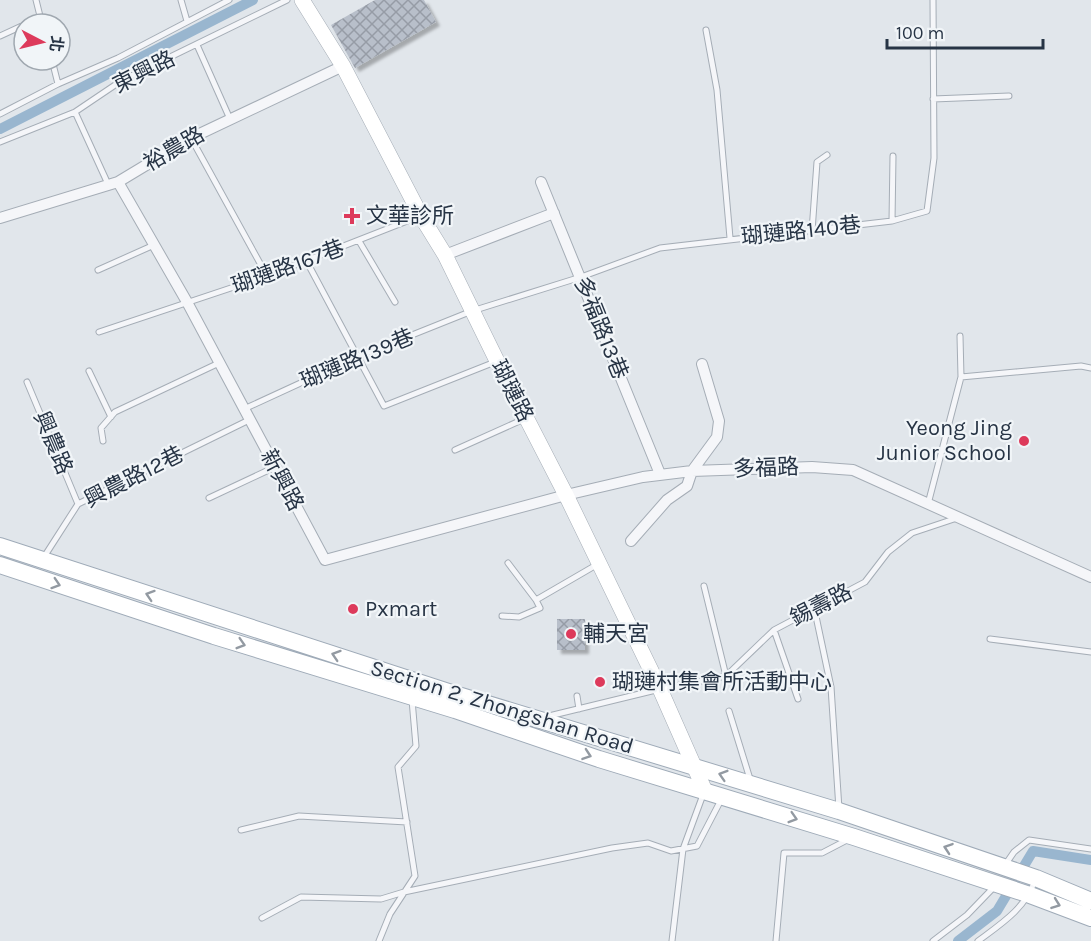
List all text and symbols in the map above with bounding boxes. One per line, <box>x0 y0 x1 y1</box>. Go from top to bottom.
north arrow <box>12 12 72 72</box>
scale bar <box>887 12 1043 50</box>
text: 100 m <box>896 22 944 44</box>
text: 北 <box>46 35 67 53</box>
street label: 東興路 <box>109 45 179 99</box>
street label: 裕農路 <box>139 121 209 177</box>
place label: 文華診所 <box>366 203 454 229</box>
marker: 文華診所 <box>343 207 361 225</box>
street label: 瑚璉路140巷 <box>740 212 862 250</box>
street label: 瑚璉路167巷 <box>228 235 348 299</box>
street label: 多福路13巷 <box>569 273 633 383</box>
street label: 瑚璉路139巷 <box>296 323 418 395</box>
street label: 瑚璉路 <box>485 356 539 426</box>
street label: 興農路 <box>28 408 78 478</box>
place label: Yeong Jing Junior School <box>877 415 1013 466</box>
marker: Yeong Jing Junior School <box>1017 434 1031 448</box>
street label: 興農路12巷 <box>80 441 188 513</box>
street label: 新興路 <box>255 445 309 515</box>
street label: 多福路 <box>733 454 799 482</box>
one-way arrow <box>50 576 61 589</box>
street label: 錫壽路 <box>786 578 856 632</box>
one-way arrow <box>145 590 156 602</box>
place label: Pxmart <box>365 596 437 622</box>
marker: Pxmart <box>346 602 360 616</box>
place label: 輔天宮 <box>583 621 649 647</box>
marker: 輔天宮 <box>564 627 578 641</box>
one-way arrow <box>235 637 246 649</box>
one-way arrow <box>331 650 342 663</box>
street label: Section 2, Zhongshan Road <box>367 655 637 759</box>
place label: 瑚璉村集會所活動中心 <box>612 669 832 695</box>
marker: 瑚璉村集會所活動中心 <box>593 675 607 689</box>
one-way arrow <box>581 747 592 760</box>
one-way arrow <box>718 770 729 782</box>
one-way arrow <box>787 811 798 823</box>
one-way arrow <box>943 843 954 856</box>
one-way arrow <box>1050 897 1061 910</box>

